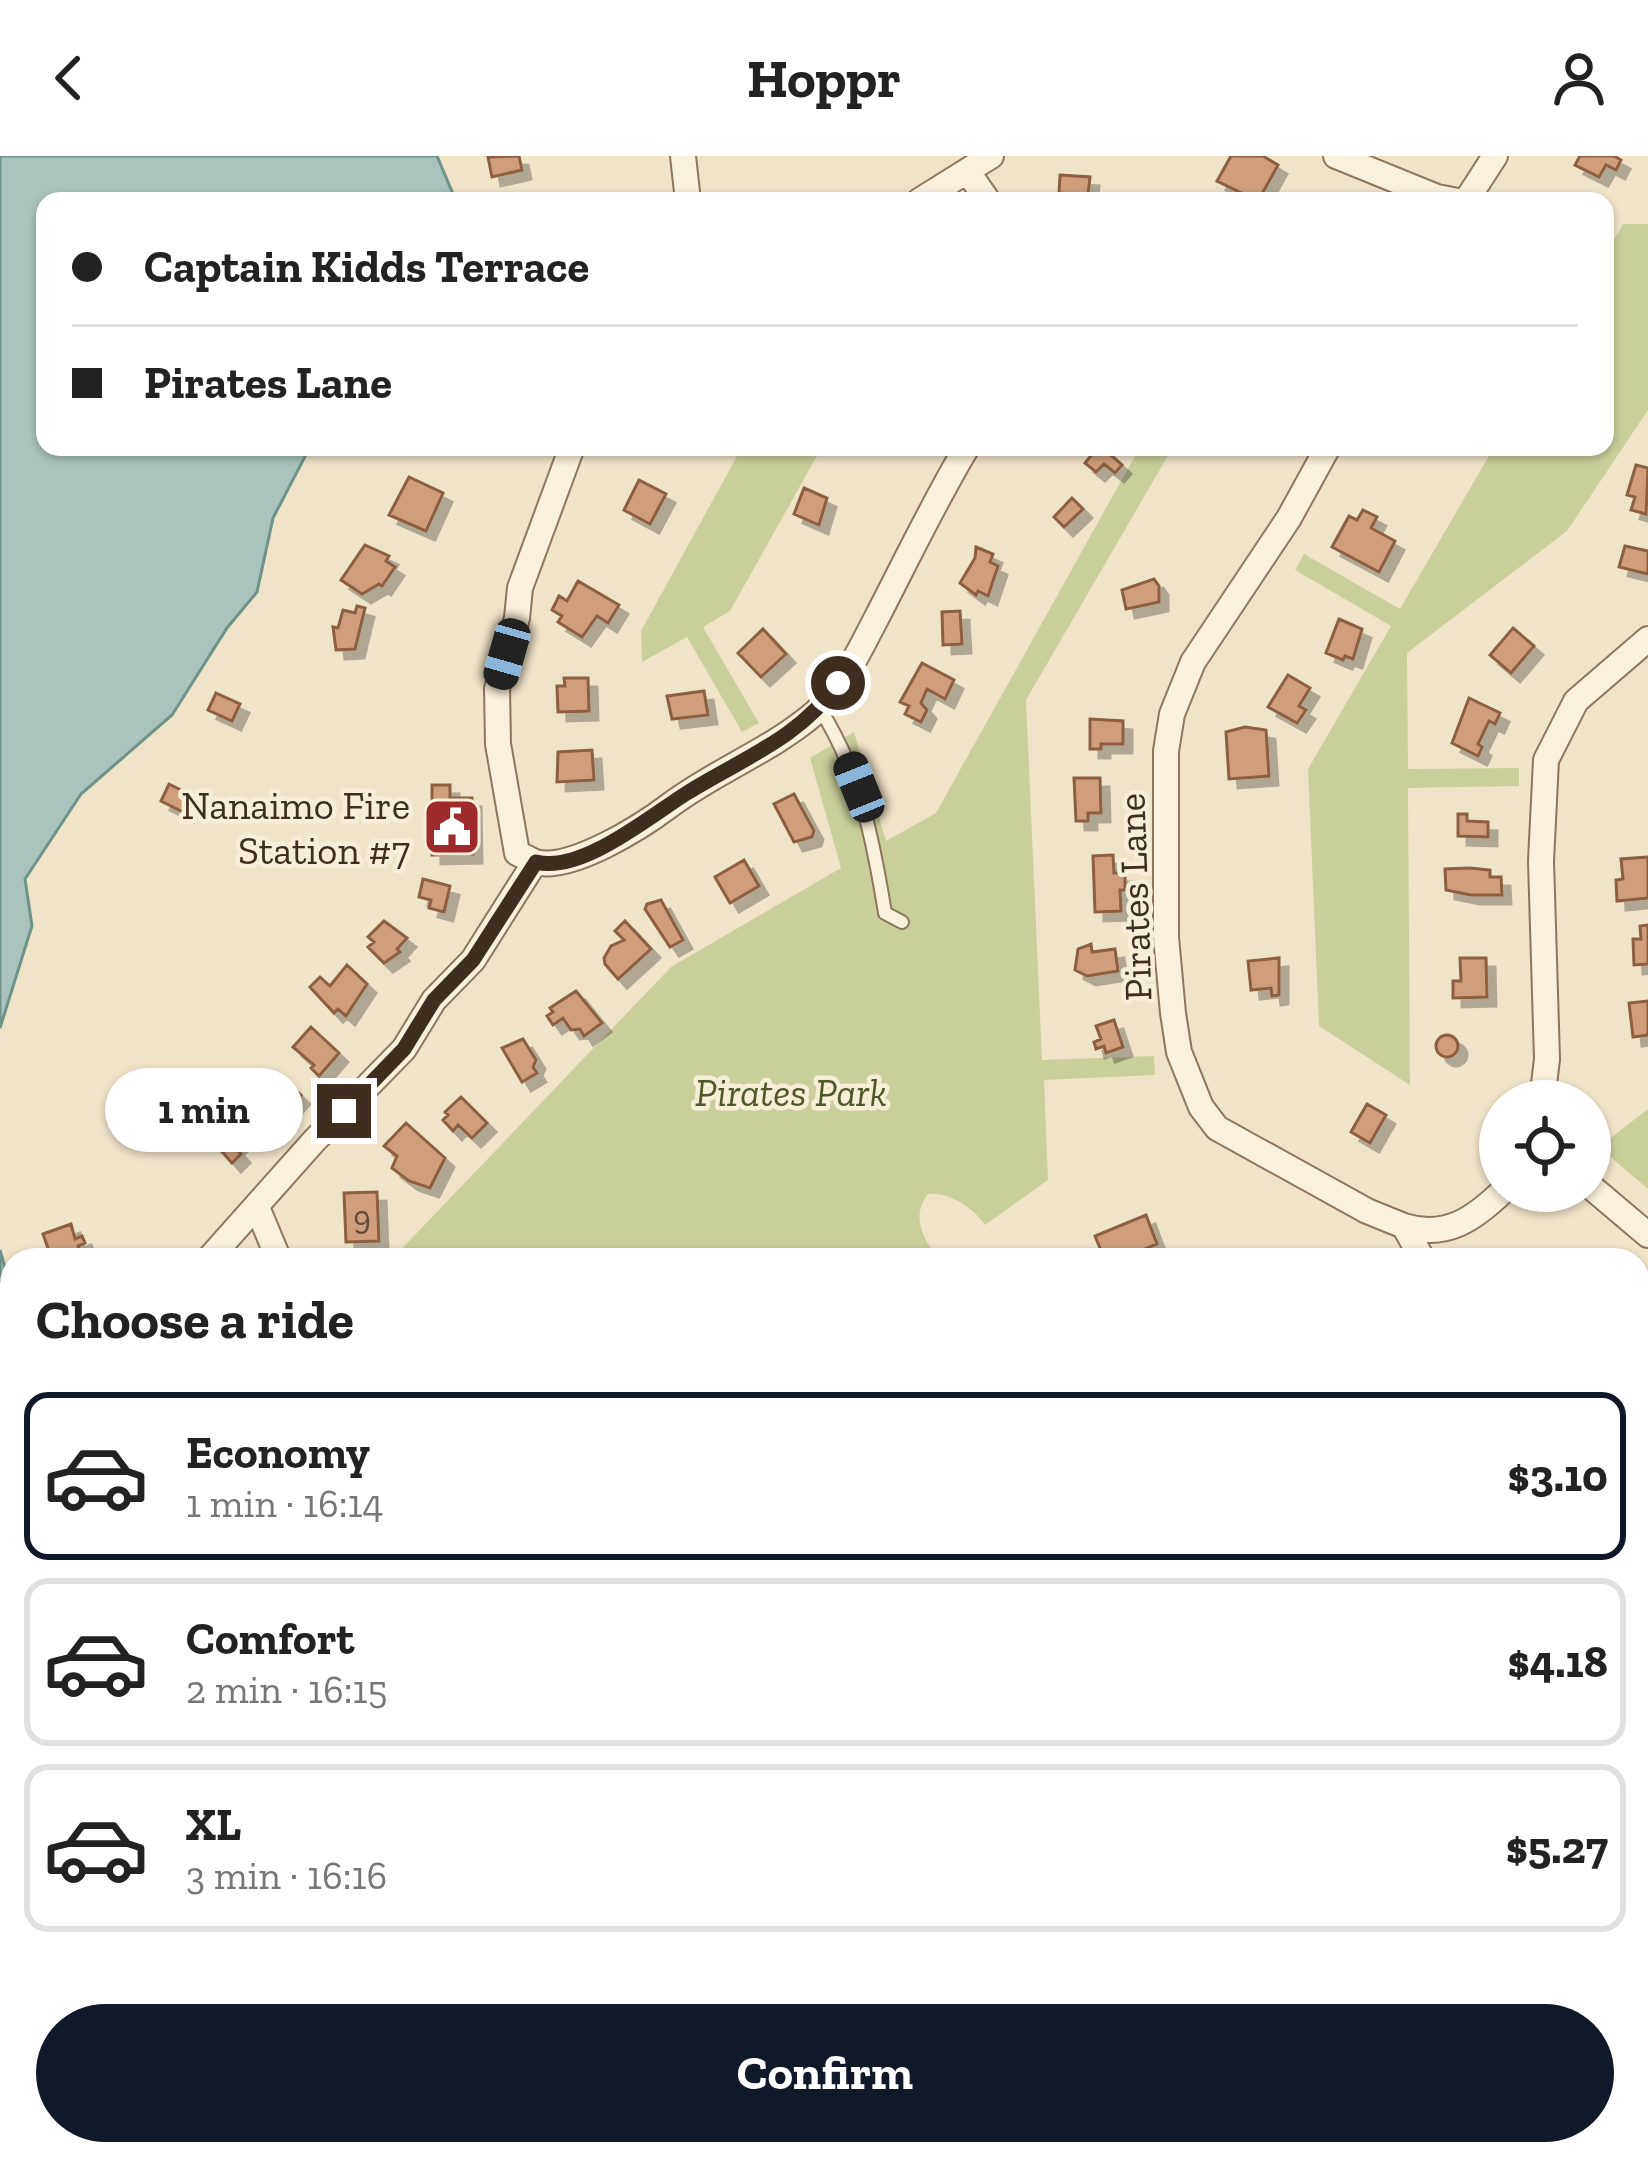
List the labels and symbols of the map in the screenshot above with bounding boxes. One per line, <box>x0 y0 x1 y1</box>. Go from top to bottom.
car <box>480 614 534 694</box>
route start <box>811 656 865 710</box>
car <box>829 747 889 827</box>
place label: Nanaimo Fire Station #7 <box>181 782 410 874</box>
street label: Pirates Lane <box>1107 792 1162 1002</box>
public building icon: Nanaimo Fire Station #7 <box>421 796 483 858</box>
callout: 1 min <box>104 1069 302 1153</box>
park label: Pirates Park <box>695 1069 887 1116</box>
route end <box>317 1084 371 1138</box>
house number: 9 <box>353 1198 371 1237</box>

